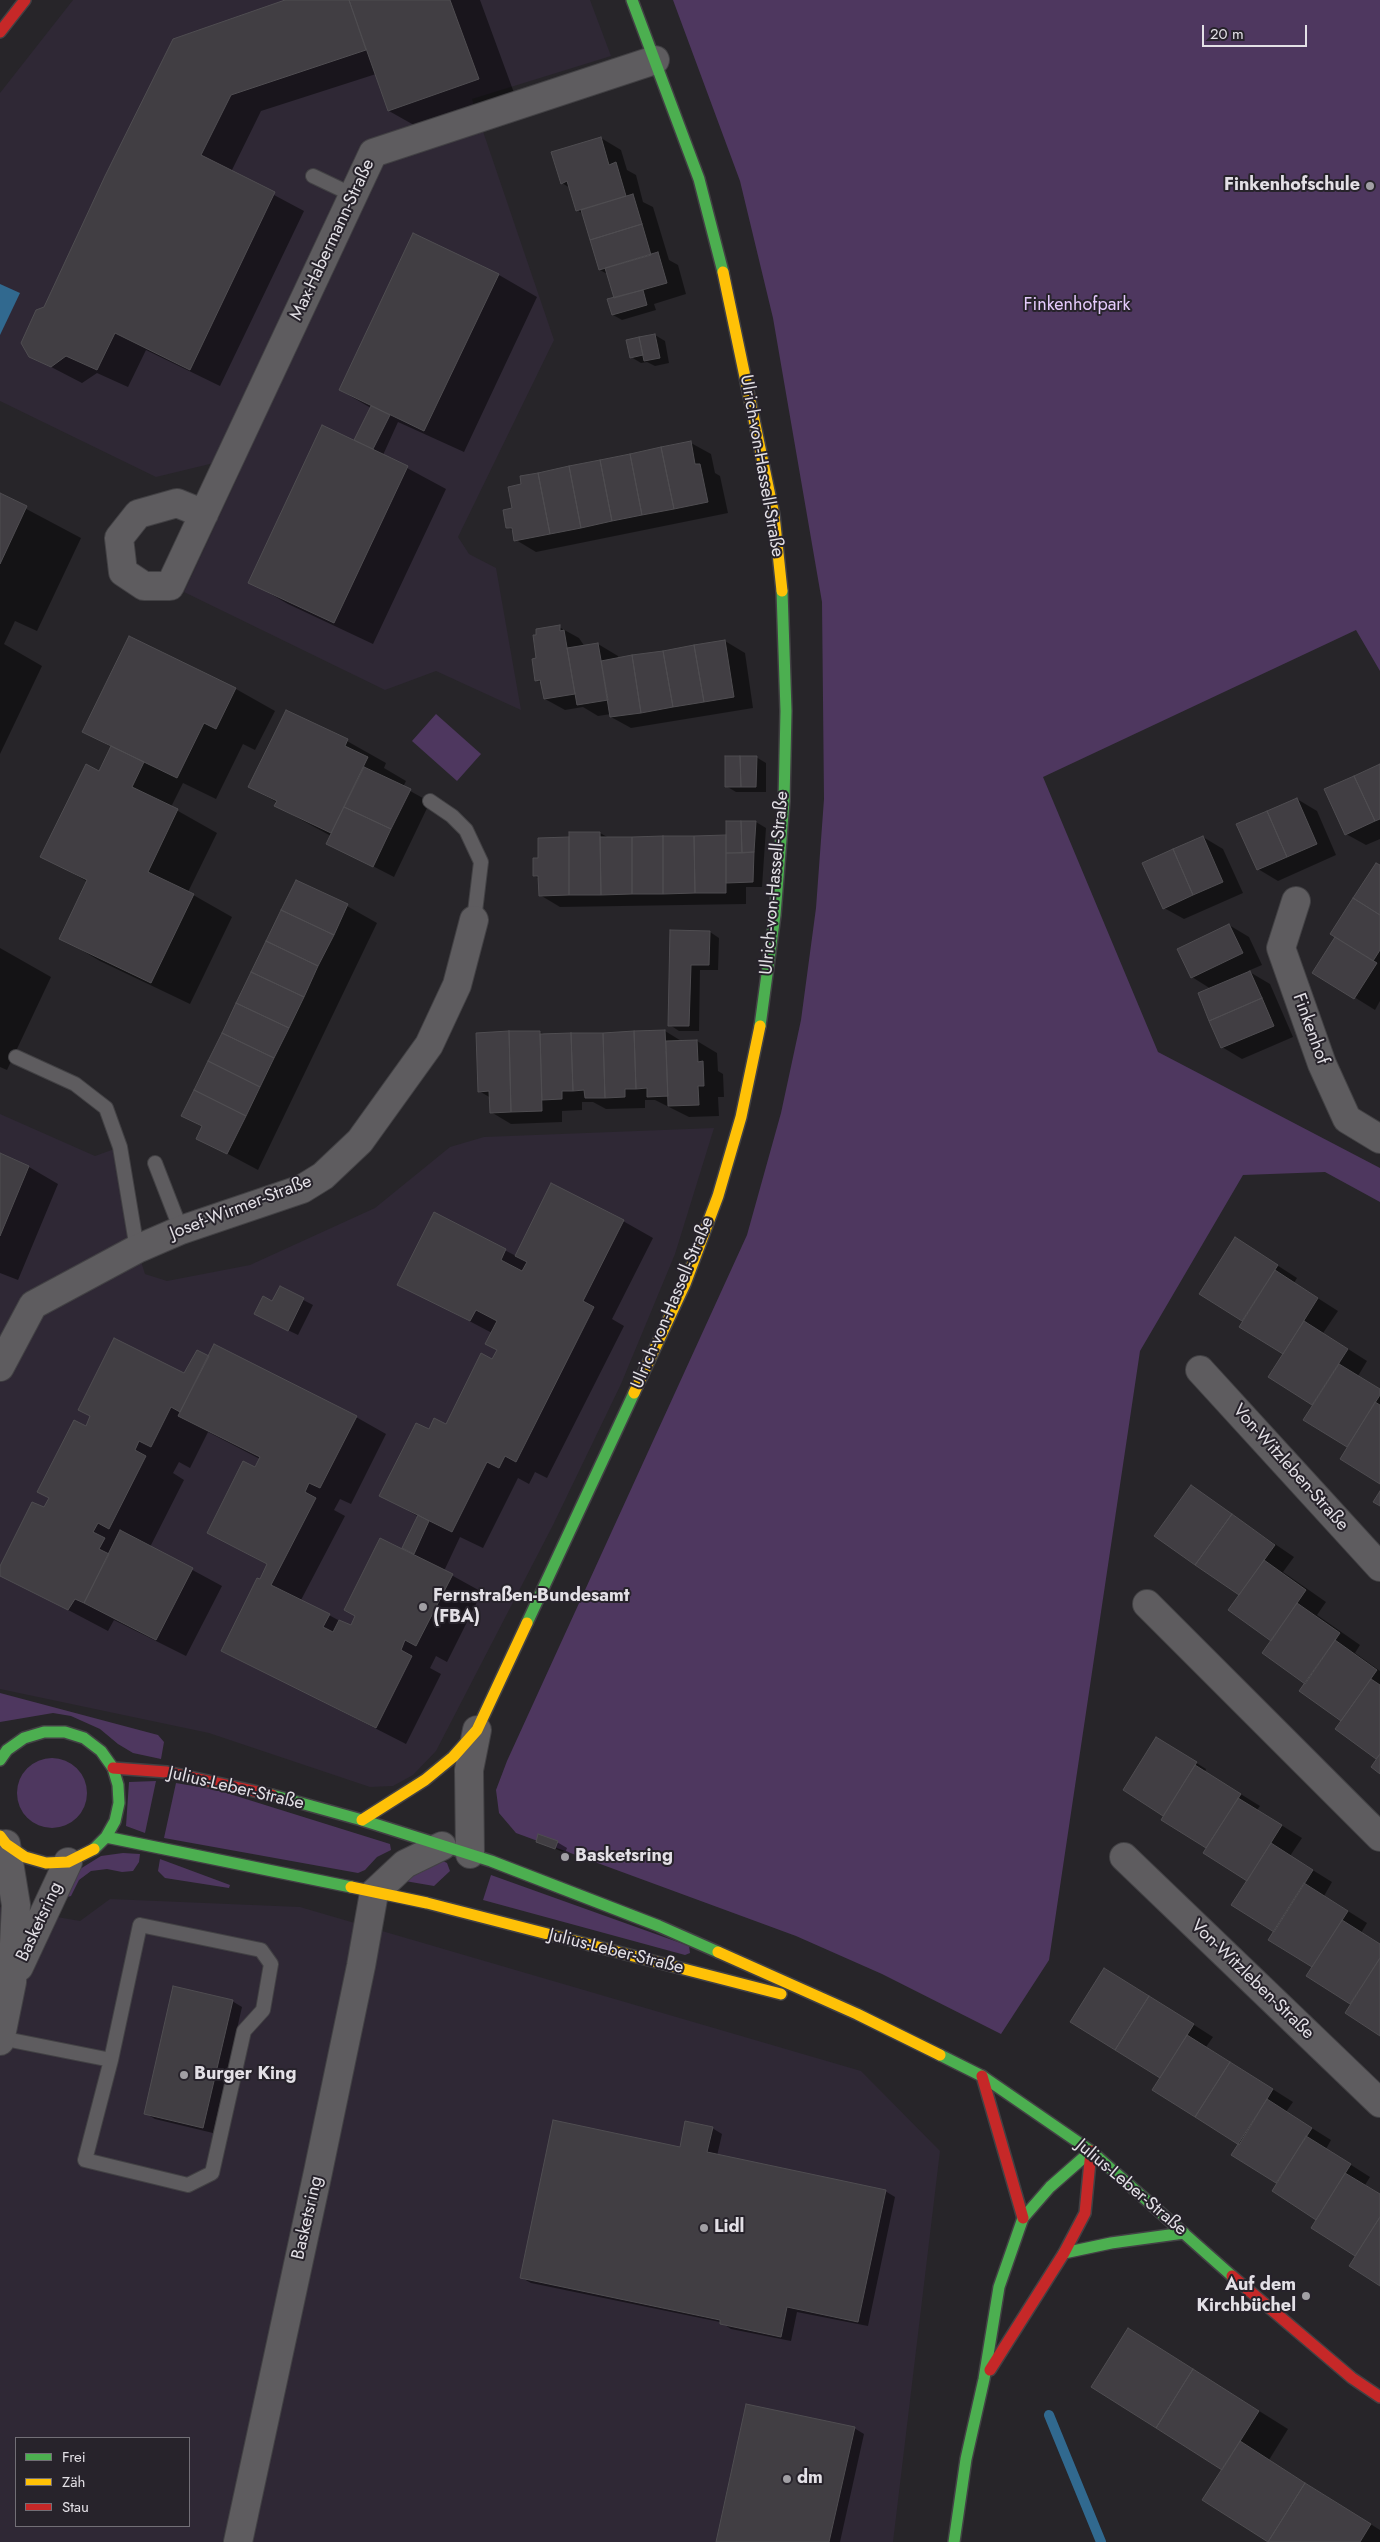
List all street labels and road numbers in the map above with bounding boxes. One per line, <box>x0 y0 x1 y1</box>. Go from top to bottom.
street label: Max-Habermann-Straße <box>286 156 380 324</box>
street label: Ulrich-von-Hassell-Straße <box>734 373 788 559</box>
street label: Ulrich-von-Hassell-Straße <box>756 790 794 976</box>
street label: Finkenhof <box>1287 991 1333 1067</box>
street label: Josef-Wirmer-Straße <box>167 1171 315 1245</box>
street label: Ulrich-von-Hassell-Straße <box>627 1214 719 1392</box>
street label: Von-Witzleben-Straße <box>1227 1400 1353 1536</box>
street label: Julius-Leber-Straße <box>166 1763 306 1815</box>
street label: Basketsring <box>12 1879 68 1965</box>
street label: Von-Witzleben-Straße <box>1186 1916 1318 2044</box>
street label: Julius-Leber-Straße <box>546 1925 686 1979</box>
street label: Julius-Leber-Straße <box>1071 2135 1191 2241</box>
street label: Basketsring <box>288 2174 328 2262</box>

